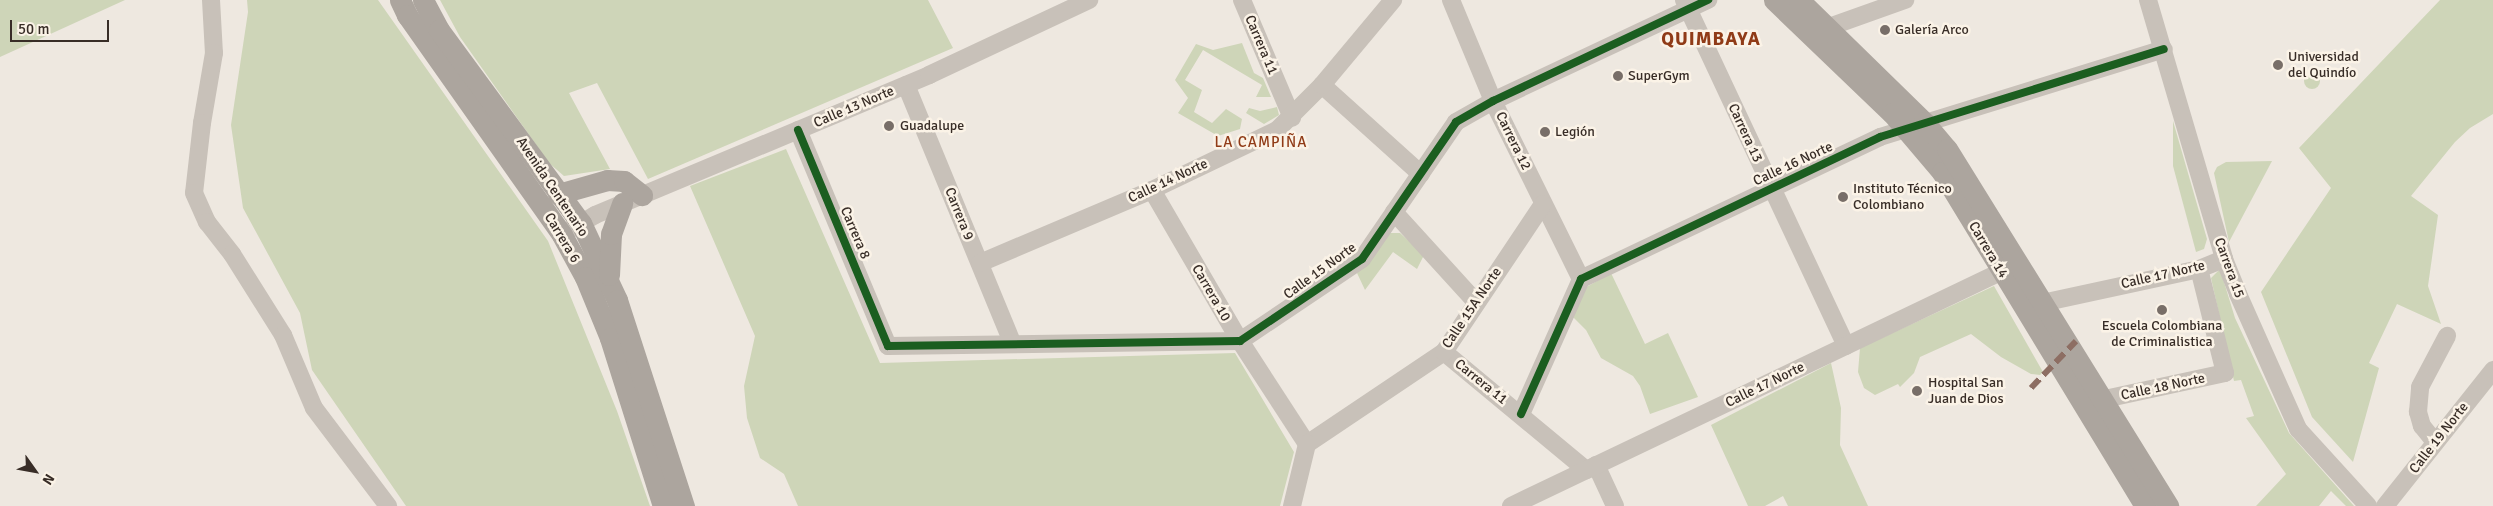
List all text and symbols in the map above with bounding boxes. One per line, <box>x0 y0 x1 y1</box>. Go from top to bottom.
scale bar <box>12 10 111 42</box>
street label: Carrera 11 <box>1241 13 1281 77</box>
text: 50 m <box>18 20 49 38</box>
place label: Galería Arco <box>1895 22 1969 38</box>
marker: Galería Arco <box>1879 24 1891 36</box>
district label: QUIMBAYA <box>1660 29 1762 51</box>
place label: Universidad del Quindío <box>2288 49 2359 82</box>
marker: Universidad del Quindío <box>2272 59 2284 71</box>
place label: SuperGym <box>1628 68 1690 84</box>
marker: SuperGym <box>1612 70 1624 82</box>
street label: Calle 13 Norte <box>811 83 897 131</box>
street label: Carrera 13 <box>1724 101 1766 165</box>
street label: Carrera 12 <box>1492 109 1534 173</box>
place label: Guadalupe <box>900 118 964 134</box>
marker: Guadalupe <box>882 119 896 133</box>
place label: Legión <box>1555 124 1595 140</box>
marker: Legión <box>1539 126 1551 138</box>
street label: Avenida Centenario <box>512 134 592 240</box>
district label: LA CAMPIÑA <box>1213 134 1309 152</box>
street label: Calle 16 Norte <box>1751 138 1835 190</box>
street label: Calle 14 Norte <box>1126 155 1210 207</box>
place label: Instituto Técnico Colombiano <box>1853 181 1952 213</box>
street label: Carrera 9 <box>941 185 977 243</box>
marker: Instituto Técnico Colombiano <box>1837 191 1849 203</box>
street label: Carrera 8 <box>836 204 874 262</box>
street label: Carrera 6 <box>541 210 583 266</box>
street label: Carrera 14 <box>1965 219 2011 281</box>
street label: Carrera 15 <box>2210 236 2248 300</box>
street label: Calle 15 Norte <box>1280 239 1360 303</box>
street label: Calle 17 Norte <box>2119 257 2207 293</box>
street label: Carrera 10 <box>1188 262 1234 324</box>
street label: Calle 15A Norte <box>1439 264 1505 352</box>
marker: Escuela Colombiana de Criminalistica <box>2156 304 2168 316</box>
place label: Escuela Colombiana de Criminalistica <box>2102 318 2222 351</box>
street label: Carrera 11 <box>1451 356 1511 408</box>
street label: Calle 17 Norte <box>1723 359 1807 411</box>
street label: Calle 18 Norte <box>2119 370 2207 404</box>
place label: Hospital San Juan de Dios <box>1928 375 2004 408</box>
marker: Hospital San Juan de Dios <box>1910 384 1924 398</box>
street label: Calle 19 Norte <box>2406 399 2472 477</box>
north arrow <box>10 446 60 496</box>
text: N <box>38 471 58 488</box>

